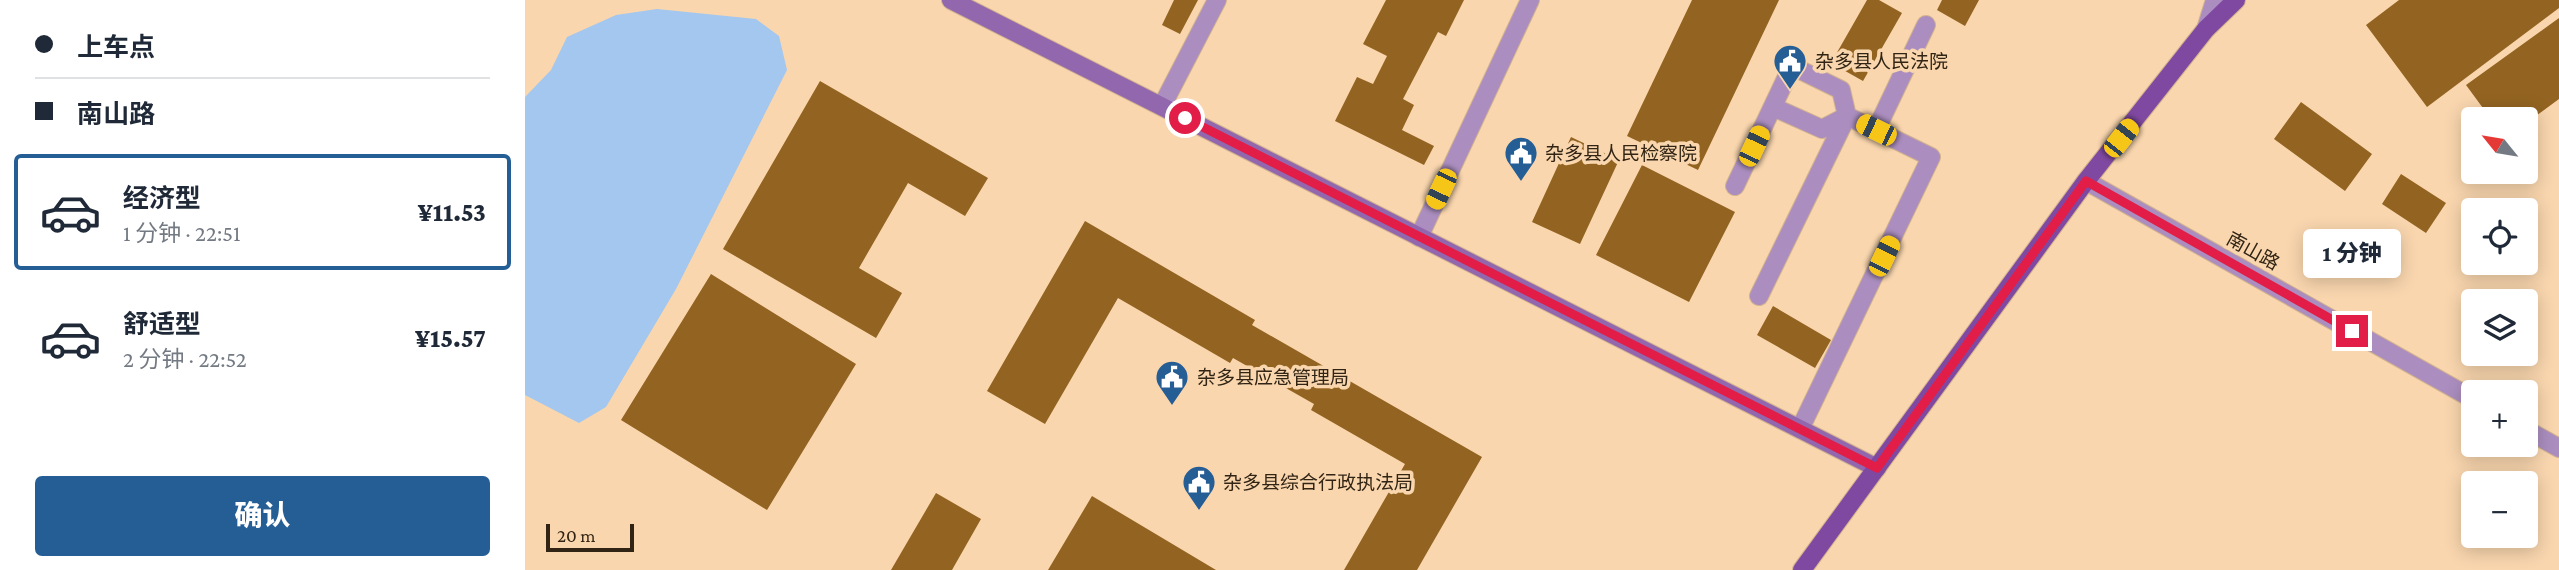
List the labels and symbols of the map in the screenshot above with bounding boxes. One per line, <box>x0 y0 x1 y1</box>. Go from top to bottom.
public building icon: 杂多县人民法院 <box>1771 42 1809 91</box>
place label: 杂多县人民法院 <box>1815 51 1948 72</box>
route start <box>1169 102 1201 134</box>
north arrow <box>2461 107 2537 184</box>
car <box>1853 111 1900 149</box>
car <box>2100 115 2143 161</box>
car <box>1736 123 1773 169</box>
public building icon: 杂多县人民检察院 <box>1502 134 1540 183</box>
place label: 杂多县人民检察院 <box>1545 143 1697 164</box>
car <box>1423 166 1460 212</box>
street label: 南山路 <box>2223 228 2283 274</box>
callout: 1 分钟 <box>2303 230 2401 278</box>
car <box>1866 233 1903 279</box>
route end <box>2336 315 2368 347</box>
public building icon: 杂多县应急管理局 <box>1153 358 1191 407</box>
place label: 杂多县应急管理局 <box>1197 367 1349 388</box>
public building icon: 杂多县综合行政执法局 <box>1180 463 1218 512</box>
place label: 杂多县综合行政执法局 <box>1223 472 1413 493</box>
scale bar <box>546 521 633 553</box>

